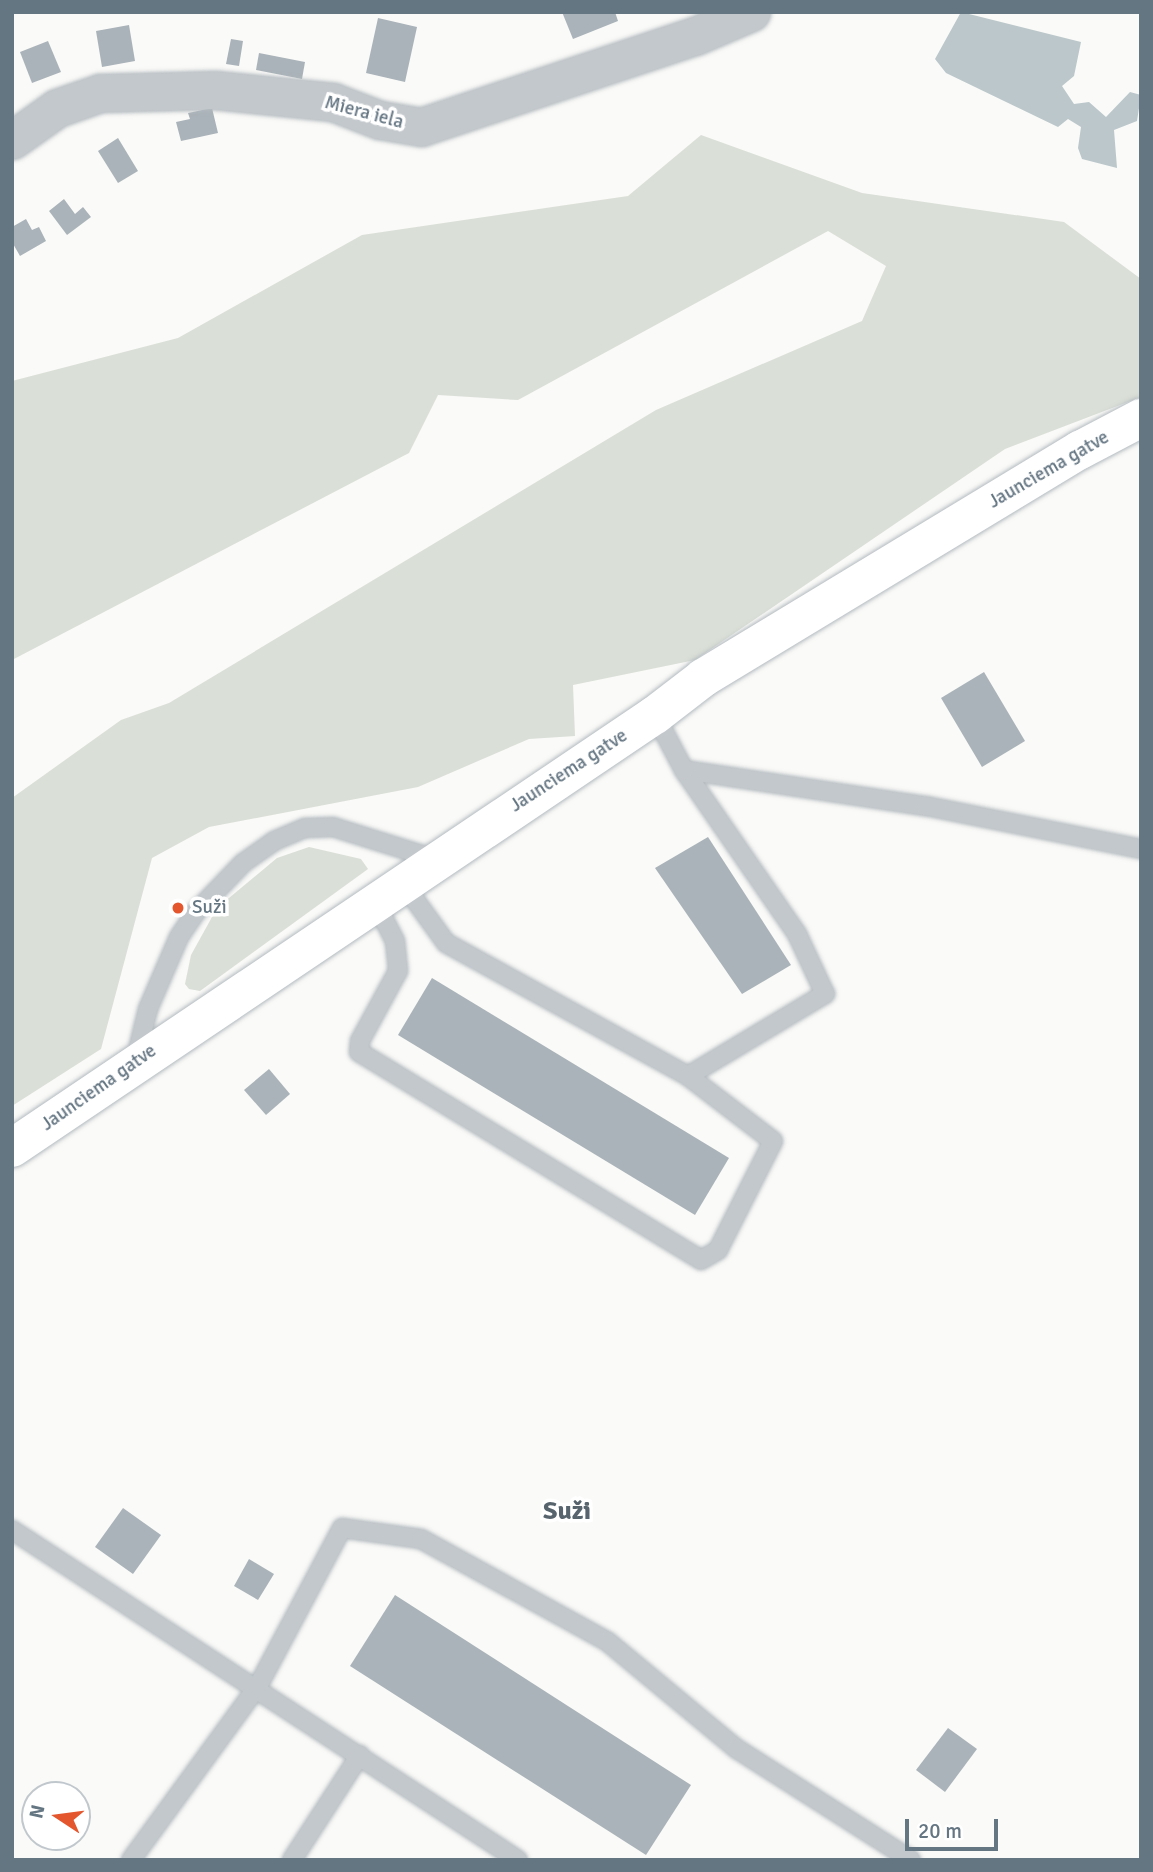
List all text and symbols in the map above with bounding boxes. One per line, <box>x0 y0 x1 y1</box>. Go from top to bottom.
street label: Miera iela <box>322 92 406 134</box>
street label: Jaunciema gatve <box>985 426 1113 514</box>
street label: Jaunciema gatve <box>506 725 632 817</box>
place label: Suži <box>192 897 227 919</box>
marker: Suži <box>170 900 186 916</box>
street label: Jaunciema gatve <box>37 1040 161 1136</box>
district label: Suži <box>543 1496 591 1528</box>
north arrow <box>21 1781 91 1851</box>
text: N <box>24 1803 51 1821</box>
scale bar <box>908 1806 1001 1850</box>
text: 20 m <box>918 1818 962 1844</box>

